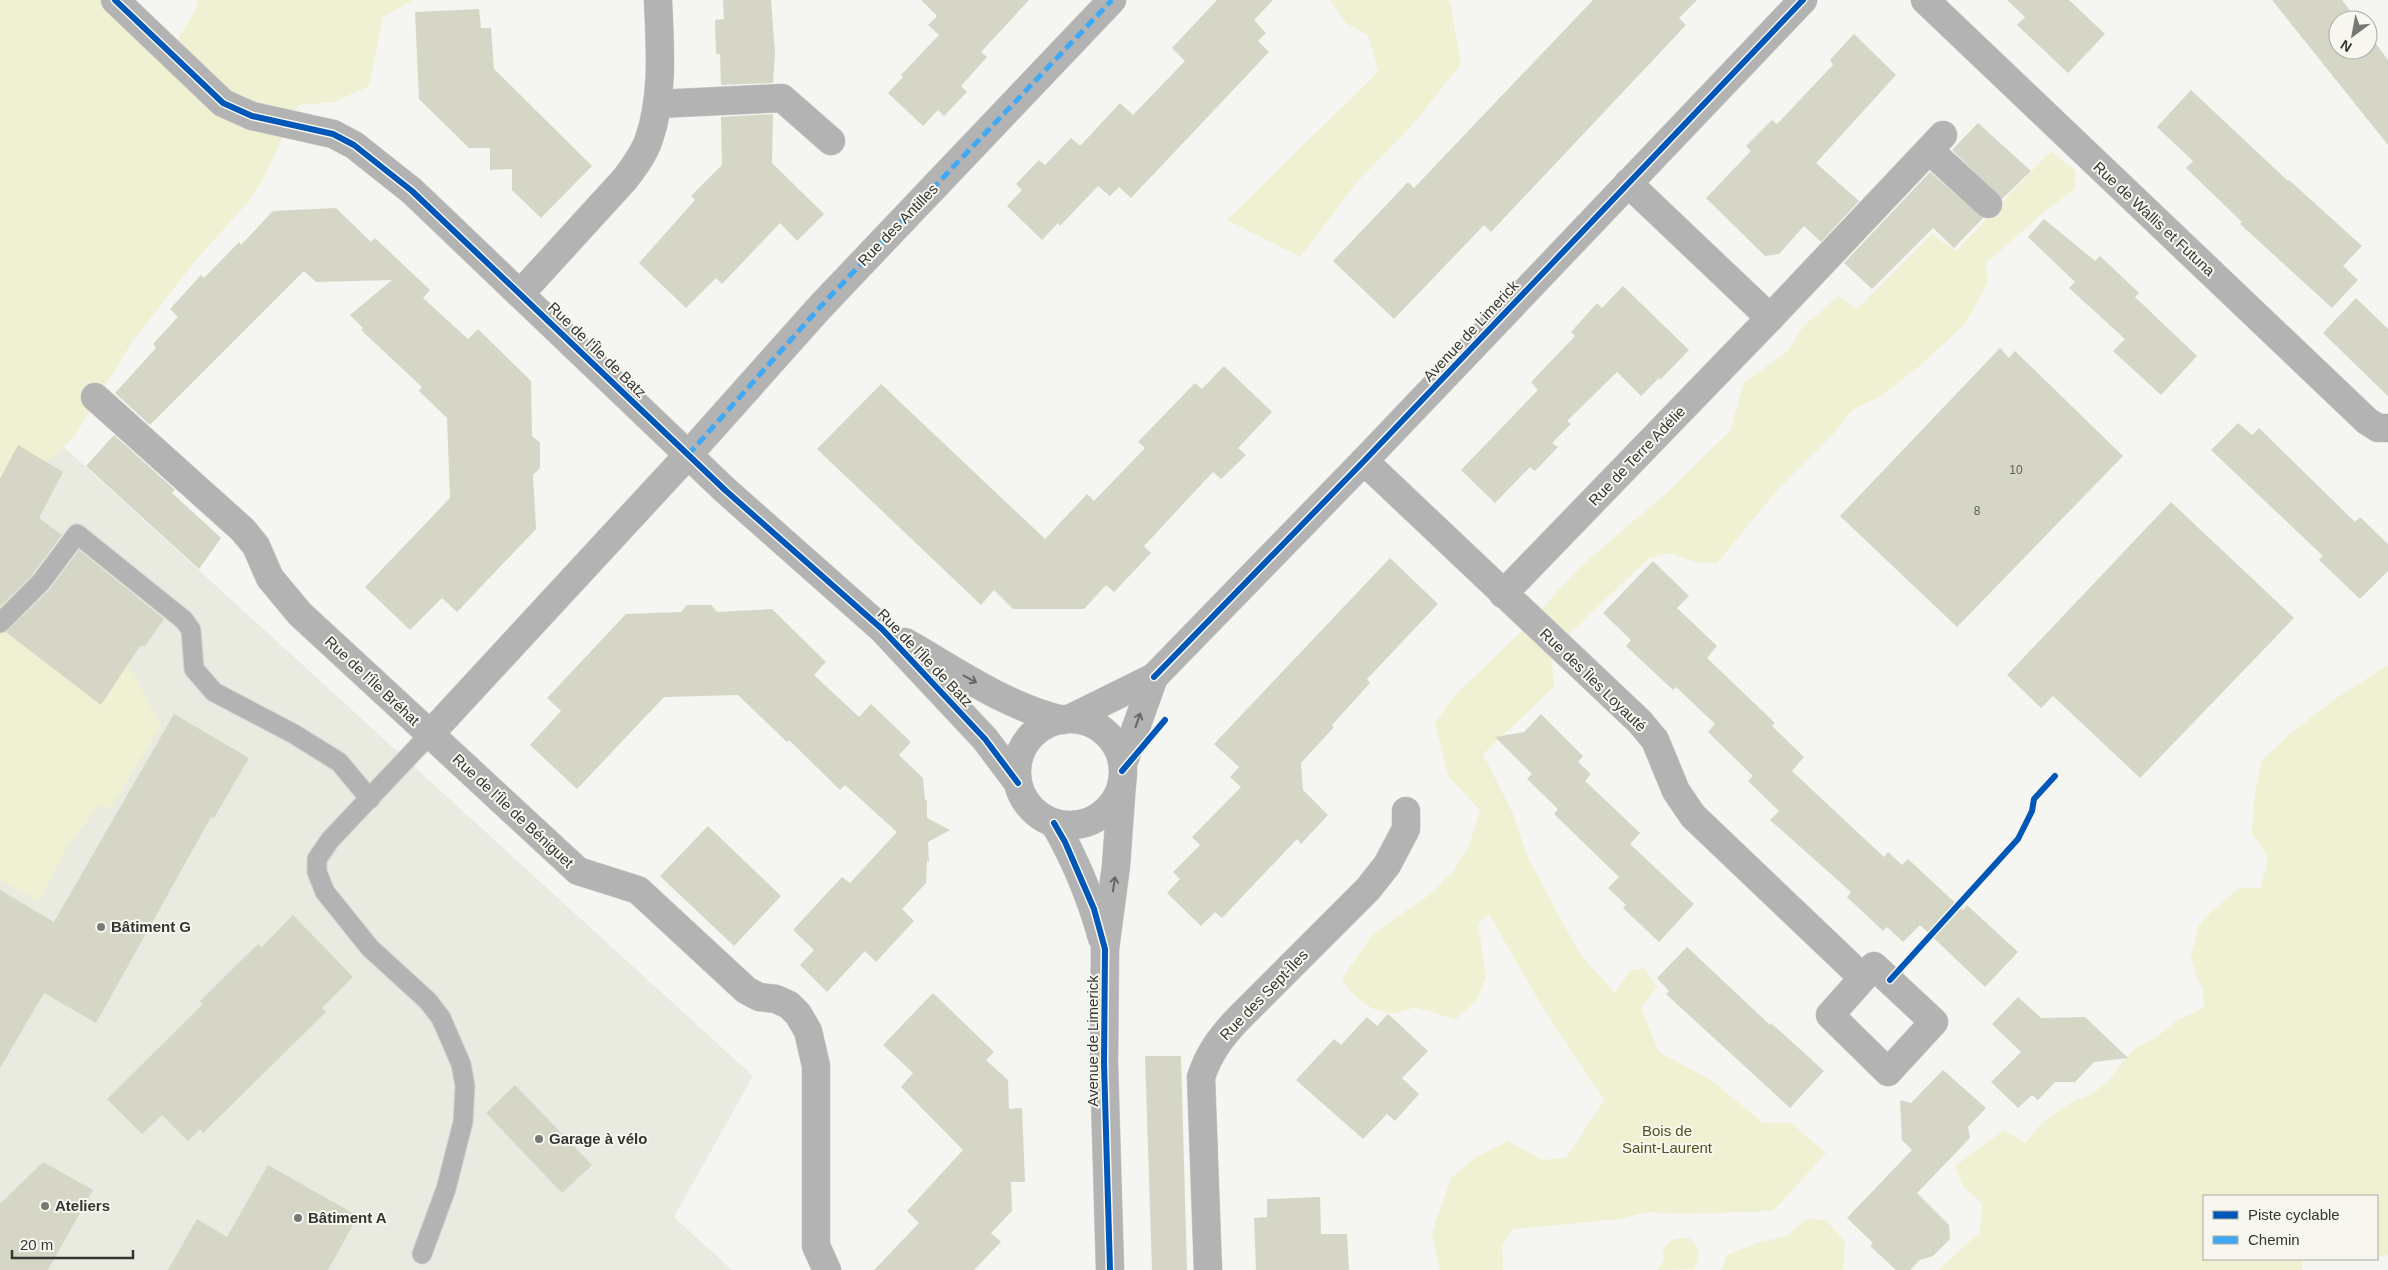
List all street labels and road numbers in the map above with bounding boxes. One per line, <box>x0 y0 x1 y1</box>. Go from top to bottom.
street label: Rue de Wallis et Futuna <box>2090 158 2219 280</box>
street label: Rue des Antilles <box>854 180 941 269</box>
street label: Avenue de Limerick <box>1420 276 1522 385</box>
street label: Rue de l'Île de Batz <box>545 299 650 401</box>
street label: Rue de Terre Adélie <box>1585 402 1688 509</box>
street label: Rue de l'Île de Batz <box>874 605 976 710</box>
street label: Rue des Îles Loyauté <box>1537 625 1650 735</box>
street label: Rue de l'Île Bréhat <box>322 632 424 729</box>
street label: Rue de l'Île de Béniguet <box>449 750 578 872</box>
street label: Rue des Sept-Îles <box>1216 946 1311 1043</box>
street label: Avenue de Limerick <box>1084 975 1101 1107</box>

